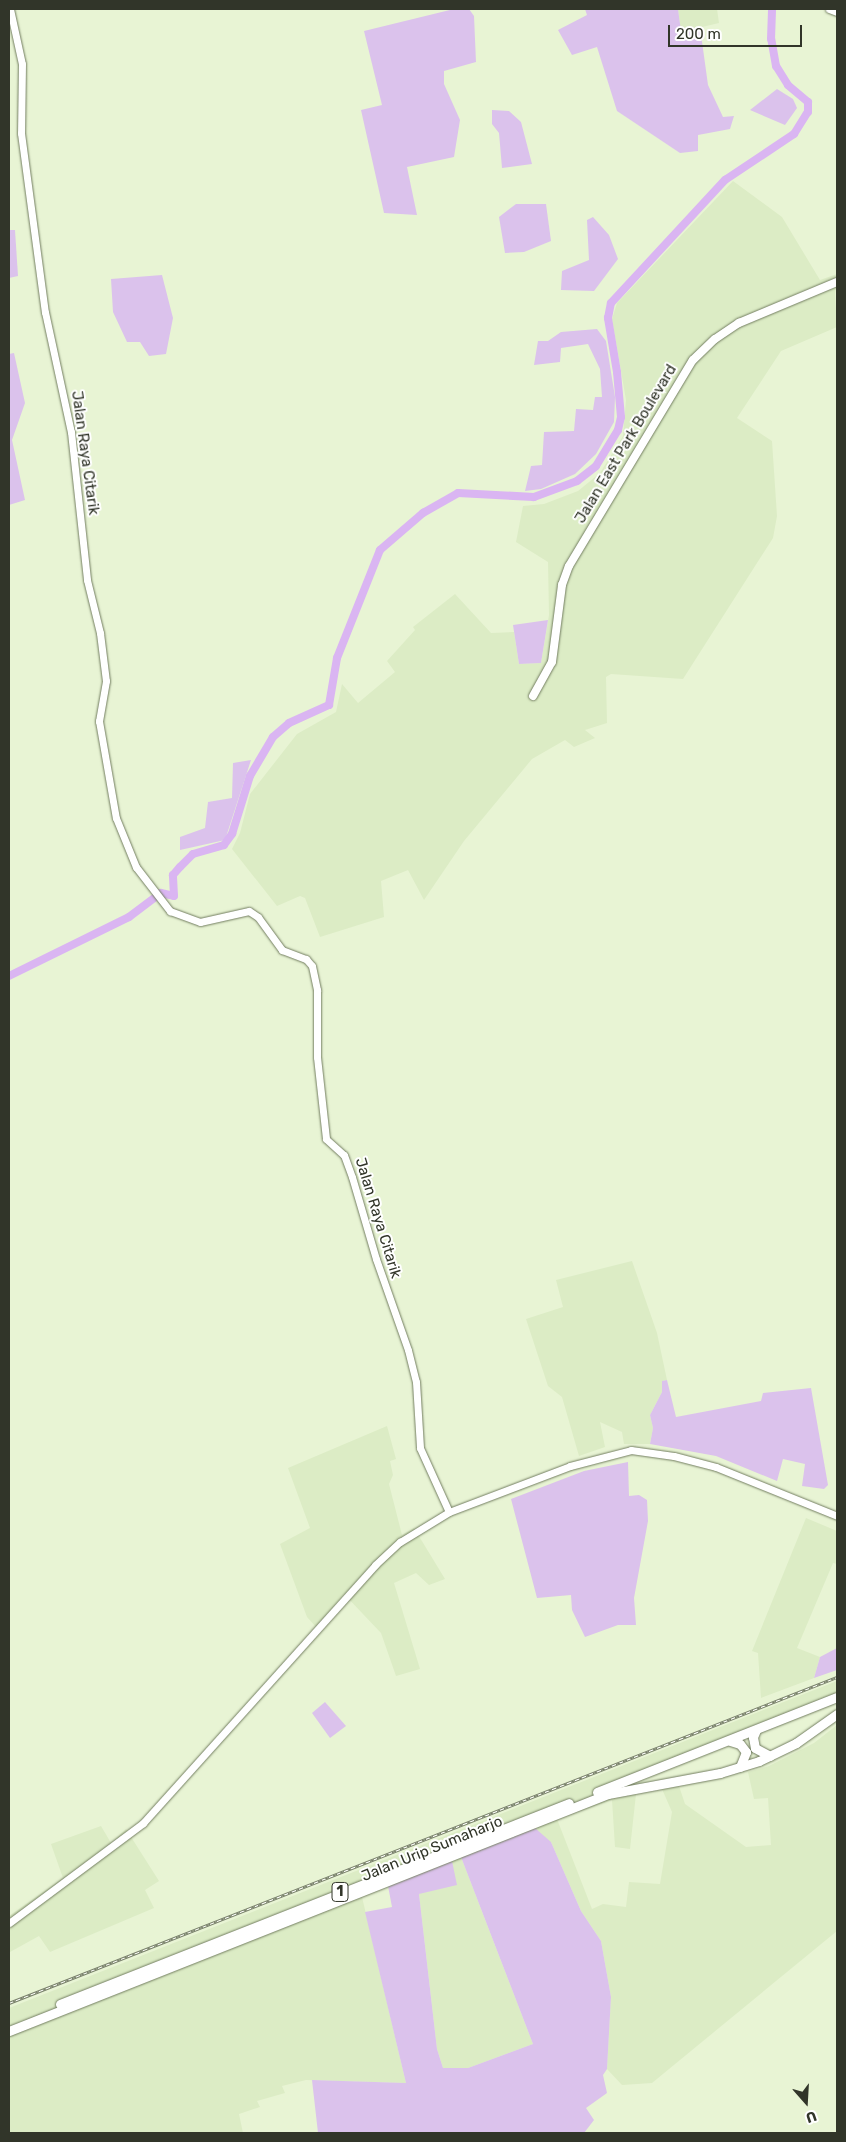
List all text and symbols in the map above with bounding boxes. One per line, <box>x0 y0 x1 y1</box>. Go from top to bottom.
scale bar <box>671 15 805 47</box>
text: 200 m <box>676 25 721 43</box>
street label: Jalan East Park Boulevard <box>571 361 681 527</box>
street label: Jalan Raya Citarik <box>67 390 103 516</box>
street label: Jalan Raya Citarik <box>351 1156 405 1280</box>
street label: Jalan Urip Sumaharjo <box>359 1812 505 1886</box>
road number: 1 <box>331 1880 349 1904</box>
north arrow <box>781 2077 831 2127</box>
text: U <box>803 2107 819 2126</box>

